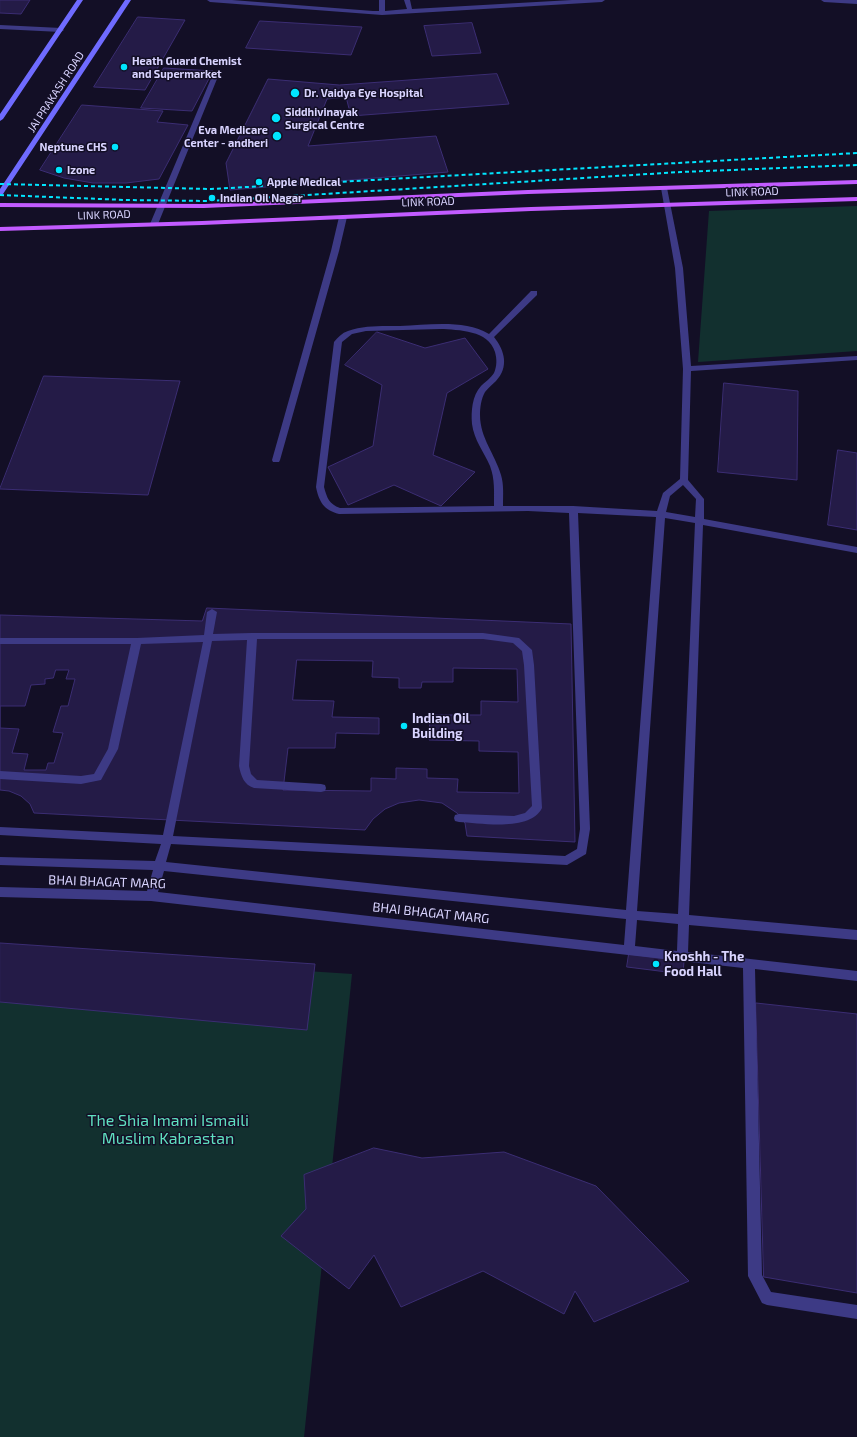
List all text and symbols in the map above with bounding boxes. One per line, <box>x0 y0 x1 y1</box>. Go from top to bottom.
street label: JAI PRAKASH ROAD <box>25 49 87 135</box>
place label: Heath Guard Chemist and Supermarket <box>132 54 241 80</box>
marker: Heath Guard Chemist and Supermarket <box>119 62 129 72</box>
place label: Dr. Vaidya Eye Hospital <box>304 86 423 100</box>
marker: Dr. Vaidya Eye Hospital <box>289 87 301 99</box>
place label: Siddhivinayak Surgical Centre <box>285 105 365 131</box>
marker: Siddhivinayak Surgical Centre <box>270 112 282 124</box>
place label: Eva Medicare Center - andheri <box>184 123 268 149</box>
marker: Eva Medicare Center - andheri <box>271 130 283 142</box>
place label: Neptune CHS <box>40 140 107 154</box>
marker: Neptune CHS <box>110 142 120 152</box>
place label: Izone <box>67 163 95 177</box>
marker: Izone <box>54 165 64 175</box>
place label: Apple Medical <box>267 175 341 189</box>
marker: Apple Medical <box>254 177 264 187</box>
street label: LINK ROAD <box>725 184 779 200</box>
place label: Indian Oil Nagar <box>220 191 303 205</box>
marker: Indian Oil Nagar <box>207 193 217 203</box>
street label: LINK ROAD <box>401 194 455 210</box>
street label: LINK ROAD <box>77 207 131 223</box>
place label: Indian Oil Building <box>412 711 470 742</box>
marker: Indian Oil Building <box>399 721 409 731</box>
street label: BHAI BHAGAT MARG <box>48 872 166 892</box>
street label: BHAI BHAGAT MARG <box>372 899 490 927</box>
place label: Knoshh - The Food Hall <box>664 949 744 980</box>
marker: Knoshh - The Food Hall <box>651 959 661 969</box>
park label: The Shia Imami Ismaili Muslim Kabrastan <box>87 1111 249 1149</box>

